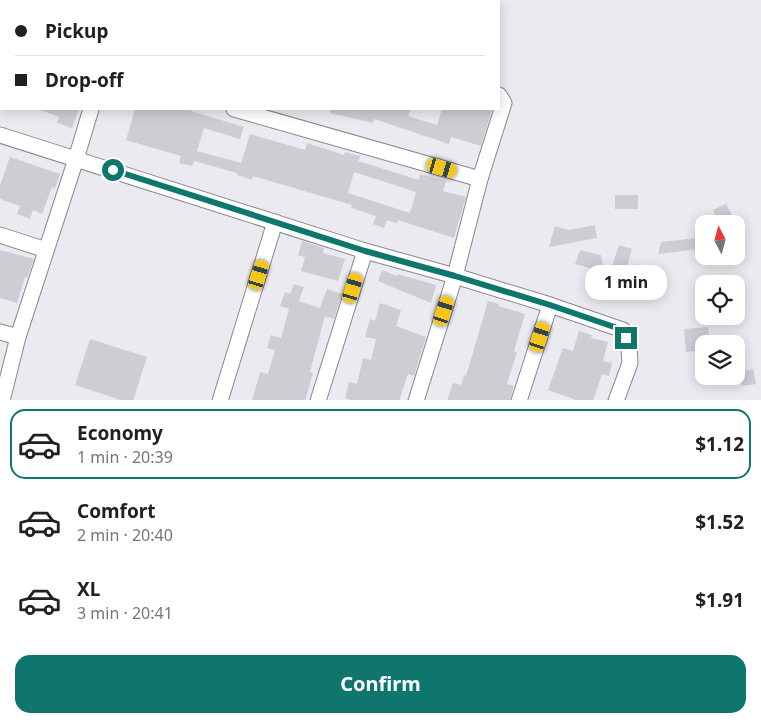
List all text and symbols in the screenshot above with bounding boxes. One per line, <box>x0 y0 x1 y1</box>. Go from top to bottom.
text: Pickup <box>45 18 108 44</box>
text: Drop-off <box>45 67 124 93</box>
car <box>425 157 458 179</box>
route start <box>102 159 124 181</box>
north arrow <box>695 215 745 265</box>
map controls <box>695 215 745 385</box>
car <box>247 258 270 292</box>
callout: 1 min <box>585 266 667 300</box>
car <box>341 271 364 305</box>
text: 1 min <box>604 271 648 293</box>
button: locate <box>695 275 745 325</box>
car <box>432 294 455 328</box>
car <box>528 320 551 354</box>
route end <box>615 327 637 349</box>
button: layers <box>695 335 745 385</box>
text: Economy <box>77 420 163 446</box>
icon: car <box>17 422 62 467</box>
text: $1.12 <box>695 431 744 457</box>
text: 1 min · 20:39 <box>77 446 173 468</box>
text: Comfort <box>77 498 156 524</box>
icon: car <box>17 500 62 545</box>
text: $1.52 <box>695 509 744 535</box>
text: 2 min · 20:40 <box>77 524 173 546</box>
text: XL <box>77 576 100 602</box>
icon: car <box>17 578 62 623</box>
text: $1.91 <box>695 587 744 613</box>
text: 3 min · 20:41 <box>77 602 173 624</box>
button: Confirm <box>15 655 746 713</box>

